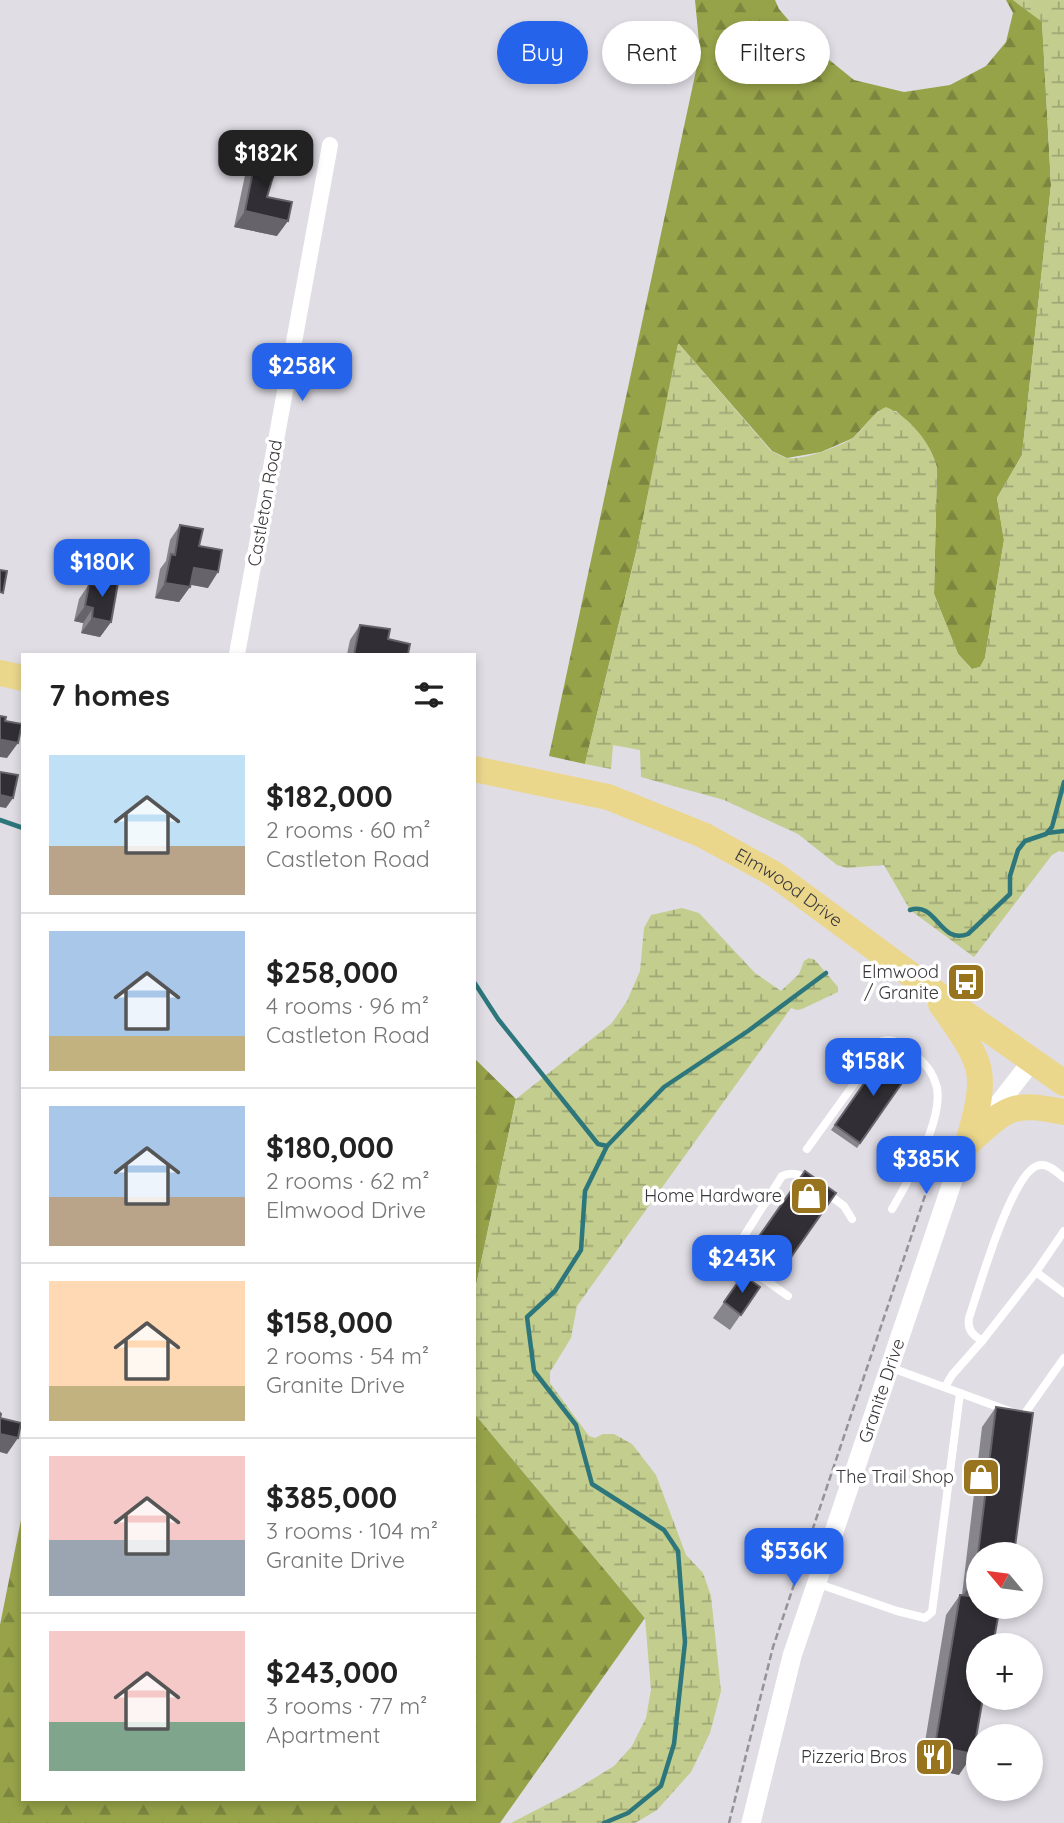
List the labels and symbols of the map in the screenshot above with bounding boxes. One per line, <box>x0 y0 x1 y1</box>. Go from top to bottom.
pin: $182K <box>217 130 315 190</box>
pin: $258K <box>253 344 351 403</box>
street label: Castleton Road <box>242 438 287 568</box>
pin: $180K <box>53 540 151 599</box>
street label: Elmwood Drive <box>731 843 847 932</box>
place label: Elmwood / Granite <box>862 960 939 1004</box>
bus stop icon: Elmwood / Granite <box>945 961 987 1003</box>
pin: $158K <box>824 1038 922 1098</box>
pin: $385K <box>877 1136 975 1196</box>
shop icon: Home Hardware <box>788 1175 830 1217</box>
place label: Home Hardware <box>644 1184 782 1207</box>
pin: $243K <box>693 1236 791 1295</box>
street label: Granite Drive <box>853 1335 910 1446</box>
shop icon: The Trail Shop <box>960 1456 1002 1498</box>
place label: The Trail Shop <box>835 1465 954 1488</box>
pin: $536K <box>745 1528 843 1588</box>
north arrow <box>966 1542 1043 1619</box>
restaurant icon: Pizzeria Bros <box>913 1736 955 1778</box>
place label: Pizzeria Bros <box>801 1745 907 1768</box>

